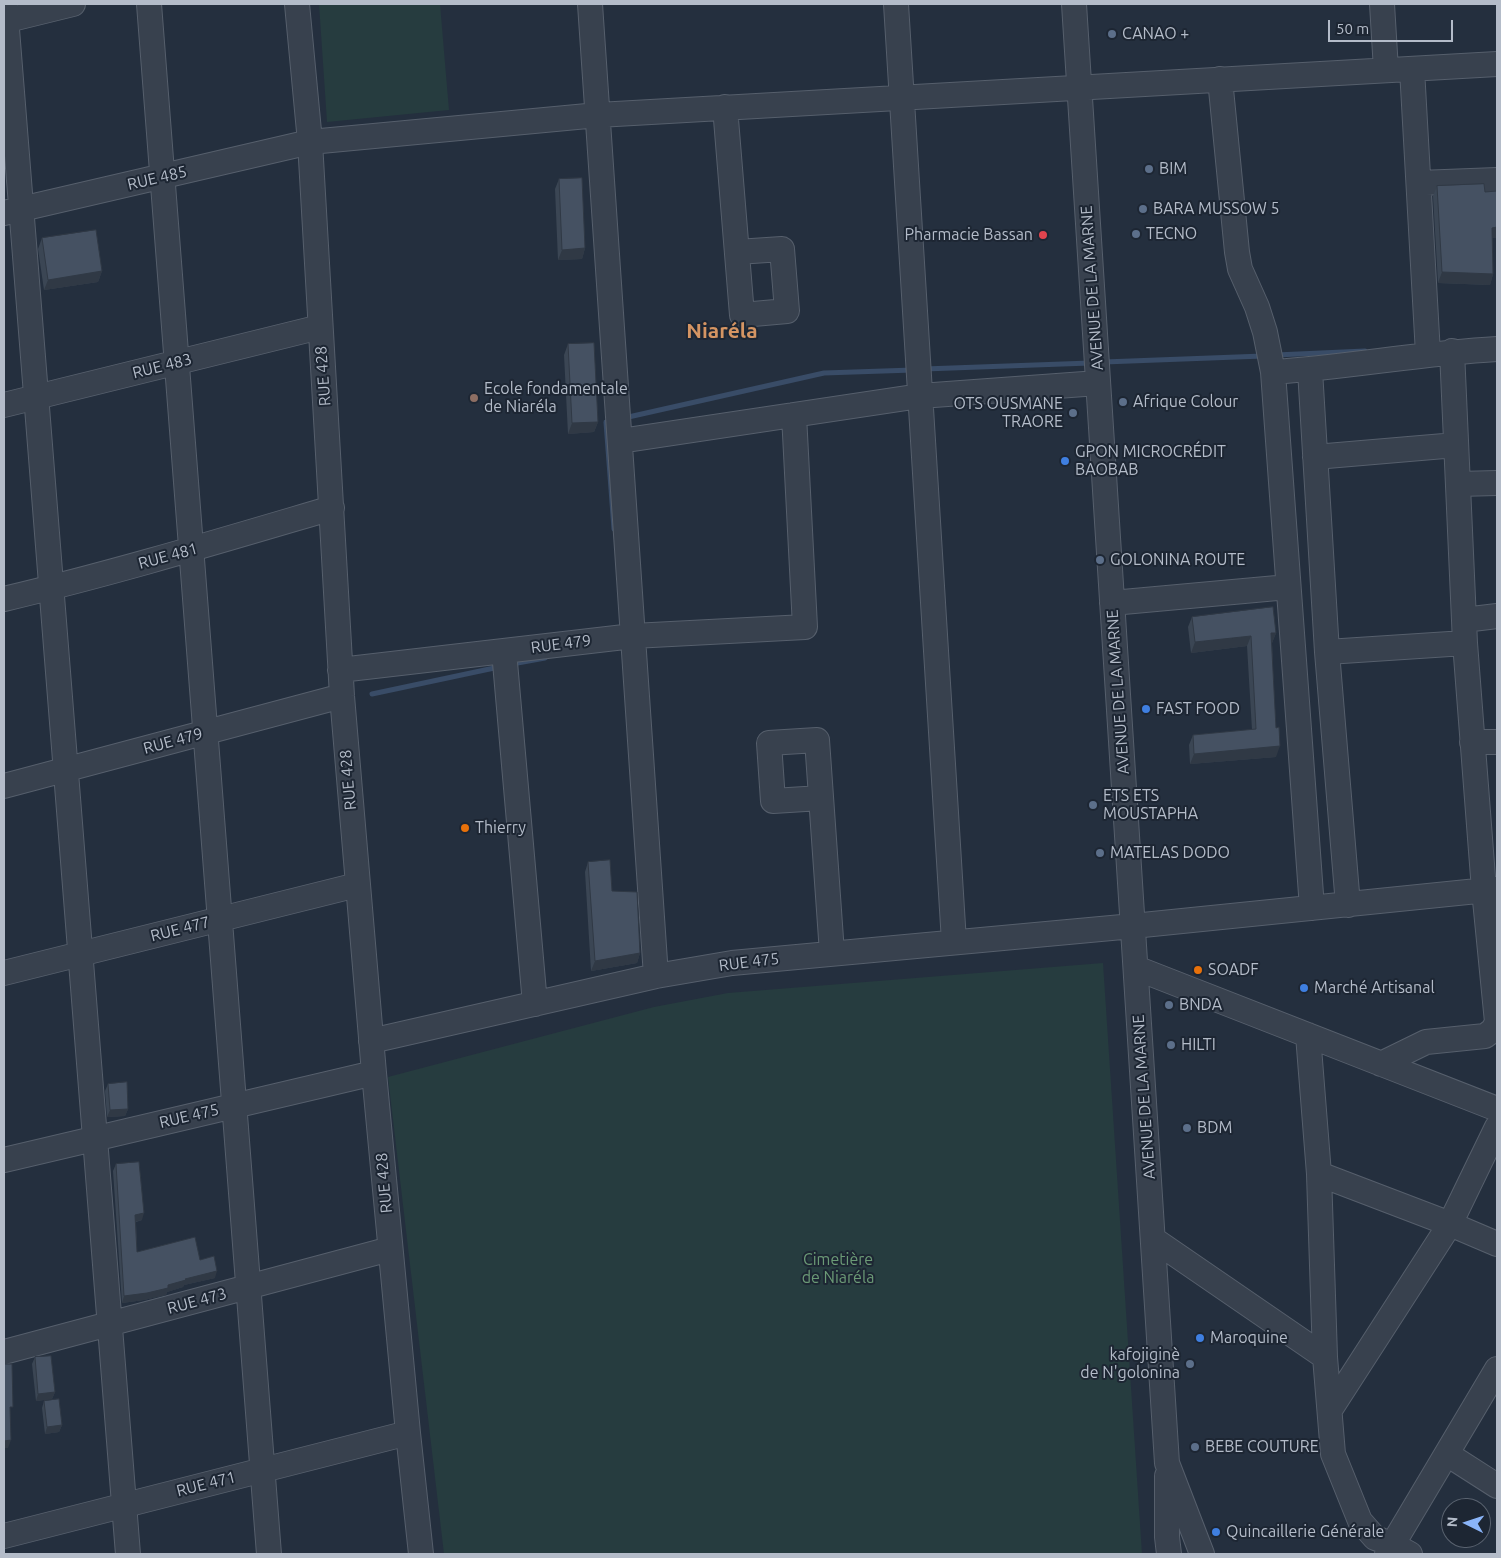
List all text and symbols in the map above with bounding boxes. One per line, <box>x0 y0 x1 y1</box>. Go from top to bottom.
scale bar <box>1331 10 1456 42</box>
text: 50 m <box>1336 20 1369 37</box>
place label: CANAO + <box>1122 24 1189 44</box>
marker: CANAO + <box>1106 28 1118 40</box>
place label: BIM <box>1159 159 1187 179</box>
street label: RUE 485 <box>125 162 189 194</box>
marker: BIM <box>1143 163 1155 175</box>
place label: BARA MUSSOW 5 <box>1153 199 1280 219</box>
marker: BARA MUSSOW 5 <box>1137 203 1149 215</box>
street label: AVENUE DE LA MARNE <box>1077 205 1107 371</box>
place label: TECNO <box>1146 224 1197 244</box>
place label: Pharmacie Bassan <box>905 225 1033 245</box>
marker: TECNO <box>1130 228 1142 240</box>
marker: Pharmacie Bassan <box>1037 229 1049 241</box>
district label: Niaréla <box>686 318 758 344</box>
street label: RUE 428 <box>311 345 335 407</box>
street label: RUE 483 <box>130 349 194 383</box>
place label: Ecole fondamentale de Niaréla <box>484 379 628 417</box>
marker: Ecole fondamentale de Niaréla <box>468 392 480 404</box>
place label: Afrique Colour <box>1133 392 1238 412</box>
place label: OTS OUSMANE TRAORE <box>953 394 1063 432</box>
marker: Afrique Colour <box>1117 396 1129 408</box>
marker: OTS OUSMANE TRAORE <box>1067 407 1079 419</box>
place label: GPON MICROCRÉDIT BAOBAB <box>1075 442 1226 480</box>
marker: GPON MICROCRÉDIT BAOBAB <box>1059 455 1071 467</box>
street label: RUE 481 <box>136 539 200 573</box>
place label: GOLONINA ROUTE <box>1110 550 1245 570</box>
marker: GOLONINA ROUTE <box>1094 554 1106 566</box>
street label: AVENUE DE LA MARNE <box>1103 609 1133 775</box>
street label: RUE 479 <box>530 631 592 657</box>
place label: FAST FOOD <box>1156 699 1240 719</box>
marker: FAST FOOD <box>1140 703 1152 715</box>
street label: RUE 479 <box>141 724 205 758</box>
street label: RUE 428 <box>336 749 360 811</box>
place label: ETS ETS MOUSTAPHA <box>1103 786 1198 824</box>
marker: ETS ETS MOUSTAPHA <box>1087 799 1099 811</box>
place label: Thierry <box>475 818 526 838</box>
marker: Thierry <box>459 822 471 834</box>
place label: MATELAS DODO <box>1110 843 1230 863</box>
marker: MATELAS DODO <box>1094 847 1106 859</box>
street label: RUE 477 <box>148 912 212 946</box>
street label: RUE 475 <box>718 949 780 975</box>
place label: SOADF <box>1208 960 1259 980</box>
marker: SOADF <box>1192 964 1204 976</box>
place label: Marché Artisanal <box>1314 978 1435 998</box>
marker: Marché Artisanal <box>1298 982 1310 994</box>
place label: BNDA <box>1179 995 1222 1015</box>
marker: BNDA <box>1163 999 1175 1011</box>
street label: AVENUE DE LA MARNE <box>1129 1014 1159 1180</box>
place label: HILTI <box>1181 1035 1216 1055</box>
marker: HILTI <box>1165 1039 1177 1051</box>
street label: RUE 475 <box>157 1100 221 1132</box>
place label: BDM <box>1197 1118 1232 1138</box>
marker: BDM <box>1181 1122 1193 1134</box>
street label: RUE 428 <box>372 1152 396 1214</box>
park label: Cimetière de Niaréla <box>802 1250 874 1288</box>
street label: RUE 473 <box>165 1284 229 1318</box>
place label: Maroquine <box>1210 1328 1288 1348</box>
marker: Maroquine <box>1194 1332 1206 1344</box>
place label: kafojiginè de N'golonina <box>1080 1345 1180 1383</box>
marker: kafojiginè de N'golonina <box>1184 1358 1196 1370</box>
place label: BEBE COUTURE <box>1205 1437 1319 1457</box>
marker: BEBE COUTURE <box>1189 1441 1201 1453</box>
street label: RUE 471 <box>174 1467 238 1501</box>
north arrow <box>1441 1498 1491 1548</box>
text: N <box>1444 1516 1460 1528</box>
place label: Quincaillerie Générale <box>1226 1522 1384 1542</box>
marker: Quincaillerie Générale <box>1210 1526 1222 1538</box>

